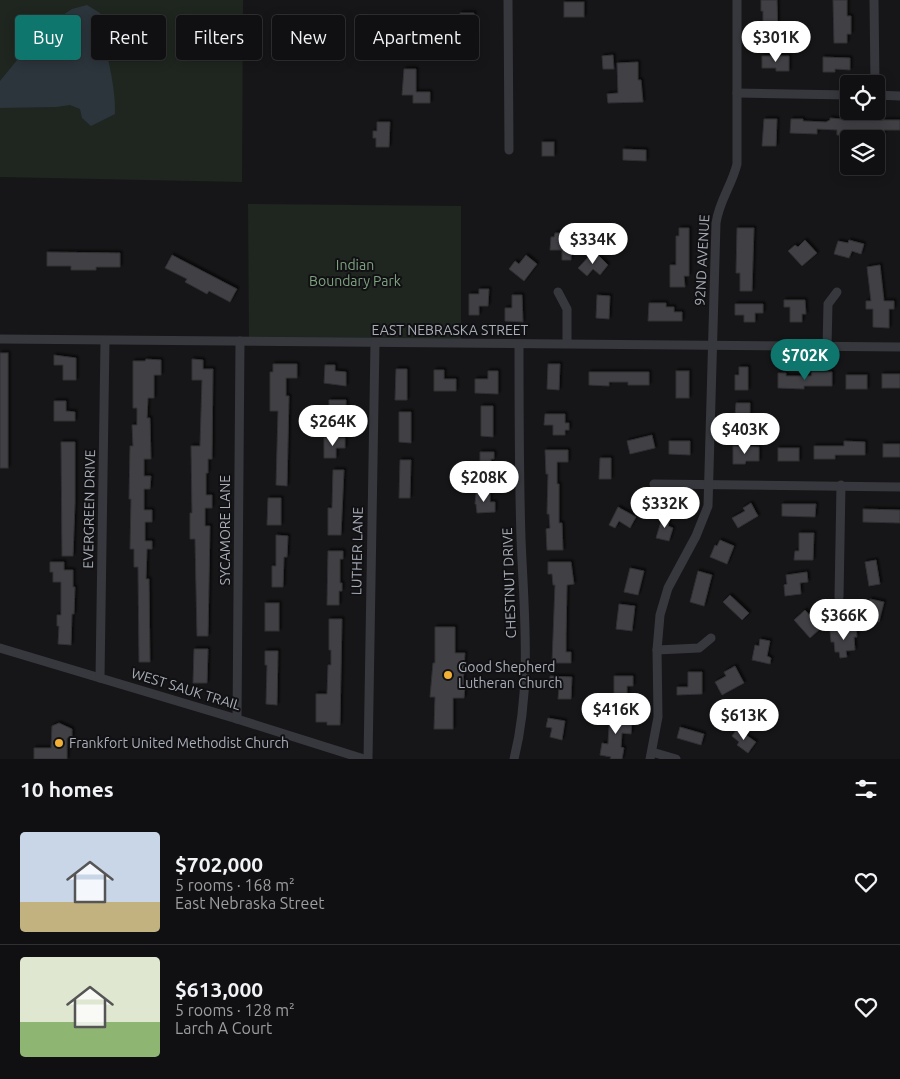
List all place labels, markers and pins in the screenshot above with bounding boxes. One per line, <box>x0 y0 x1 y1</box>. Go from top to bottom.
pin: $301K <box>741 20 811 63</box>
pin: $334K <box>558 222 628 265</box>
pin: $702K <box>770 338 840 381</box>
pin: $264K <box>298 404 368 447</box>
pin: $403K <box>710 412 780 455</box>
pin: $208K <box>449 460 519 503</box>
pin: $332K <box>630 486 700 529</box>
pin: $366K <box>809 598 879 641</box>
place label: Good Shepherd Lutheran Church <box>458 659 562 691</box>
marker: Good Shepherd Lutheran Church <box>442 669 454 681</box>
pin: $416K <box>581 692 651 735</box>
pin: $613K <box>709 698 779 741</box>
place label: Frankfort United Methodist Church <box>69 735 289 751</box>
marker: Frankfort United Methodist Church <box>53 737 65 749</box>

